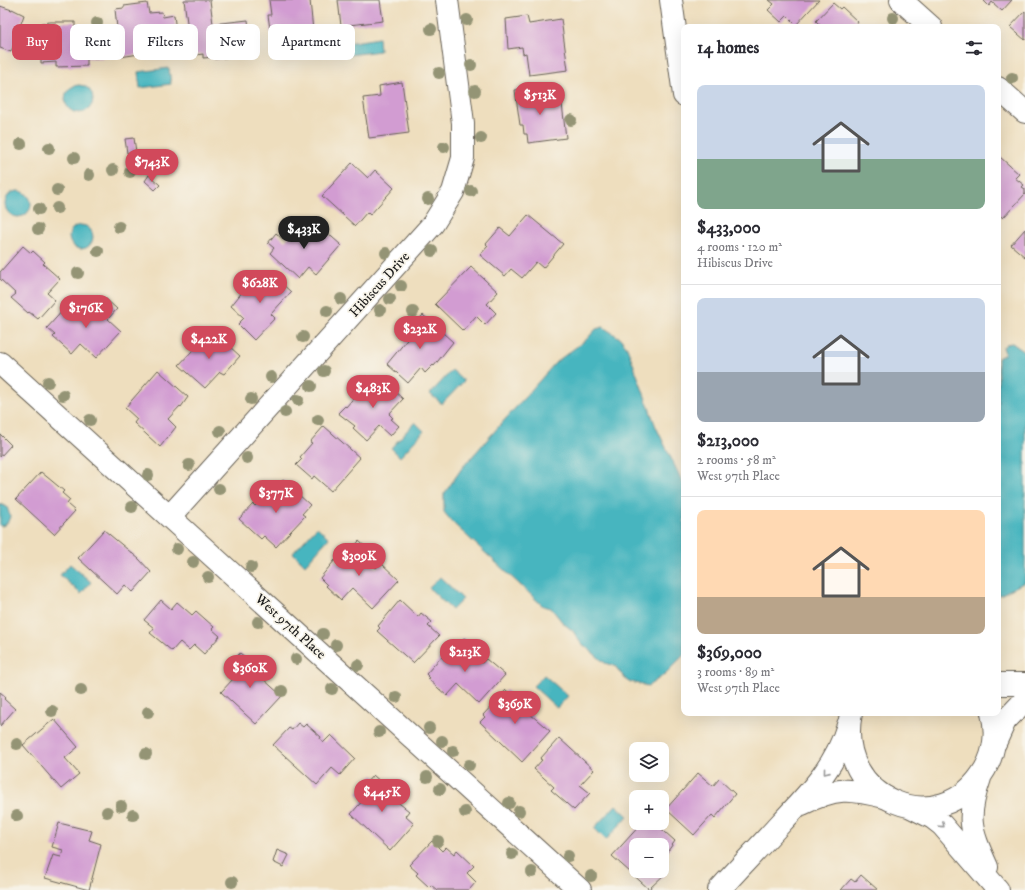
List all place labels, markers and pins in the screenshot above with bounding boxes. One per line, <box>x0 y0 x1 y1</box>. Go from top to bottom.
pin: $513K <box>512 82 568 116</box>
pin: $743K <box>124 149 180 183</box>
pin: $433K <box>276 216 332 250</box>
pin: $628K <box>232 270 288 304</box>
pin: $176K <box>58 295 114 329</box>
pin: $232K <box>392 316 448 350</box>
pin: $422K <box>181 326 237 360</box>
pin: $483K <box>345 375 401 409</box>
pin: $377K <box>248 480 304 514</box>
pin: $309K <box>331 543 387 577</box>
pin: $213K <box>437 639 493 673</box>
pin: $360K <box>222 655 278 689</box>
pin: $369K <box>487 691 543 725</box>
pin: $445K <box>354 779 410 813</box>

